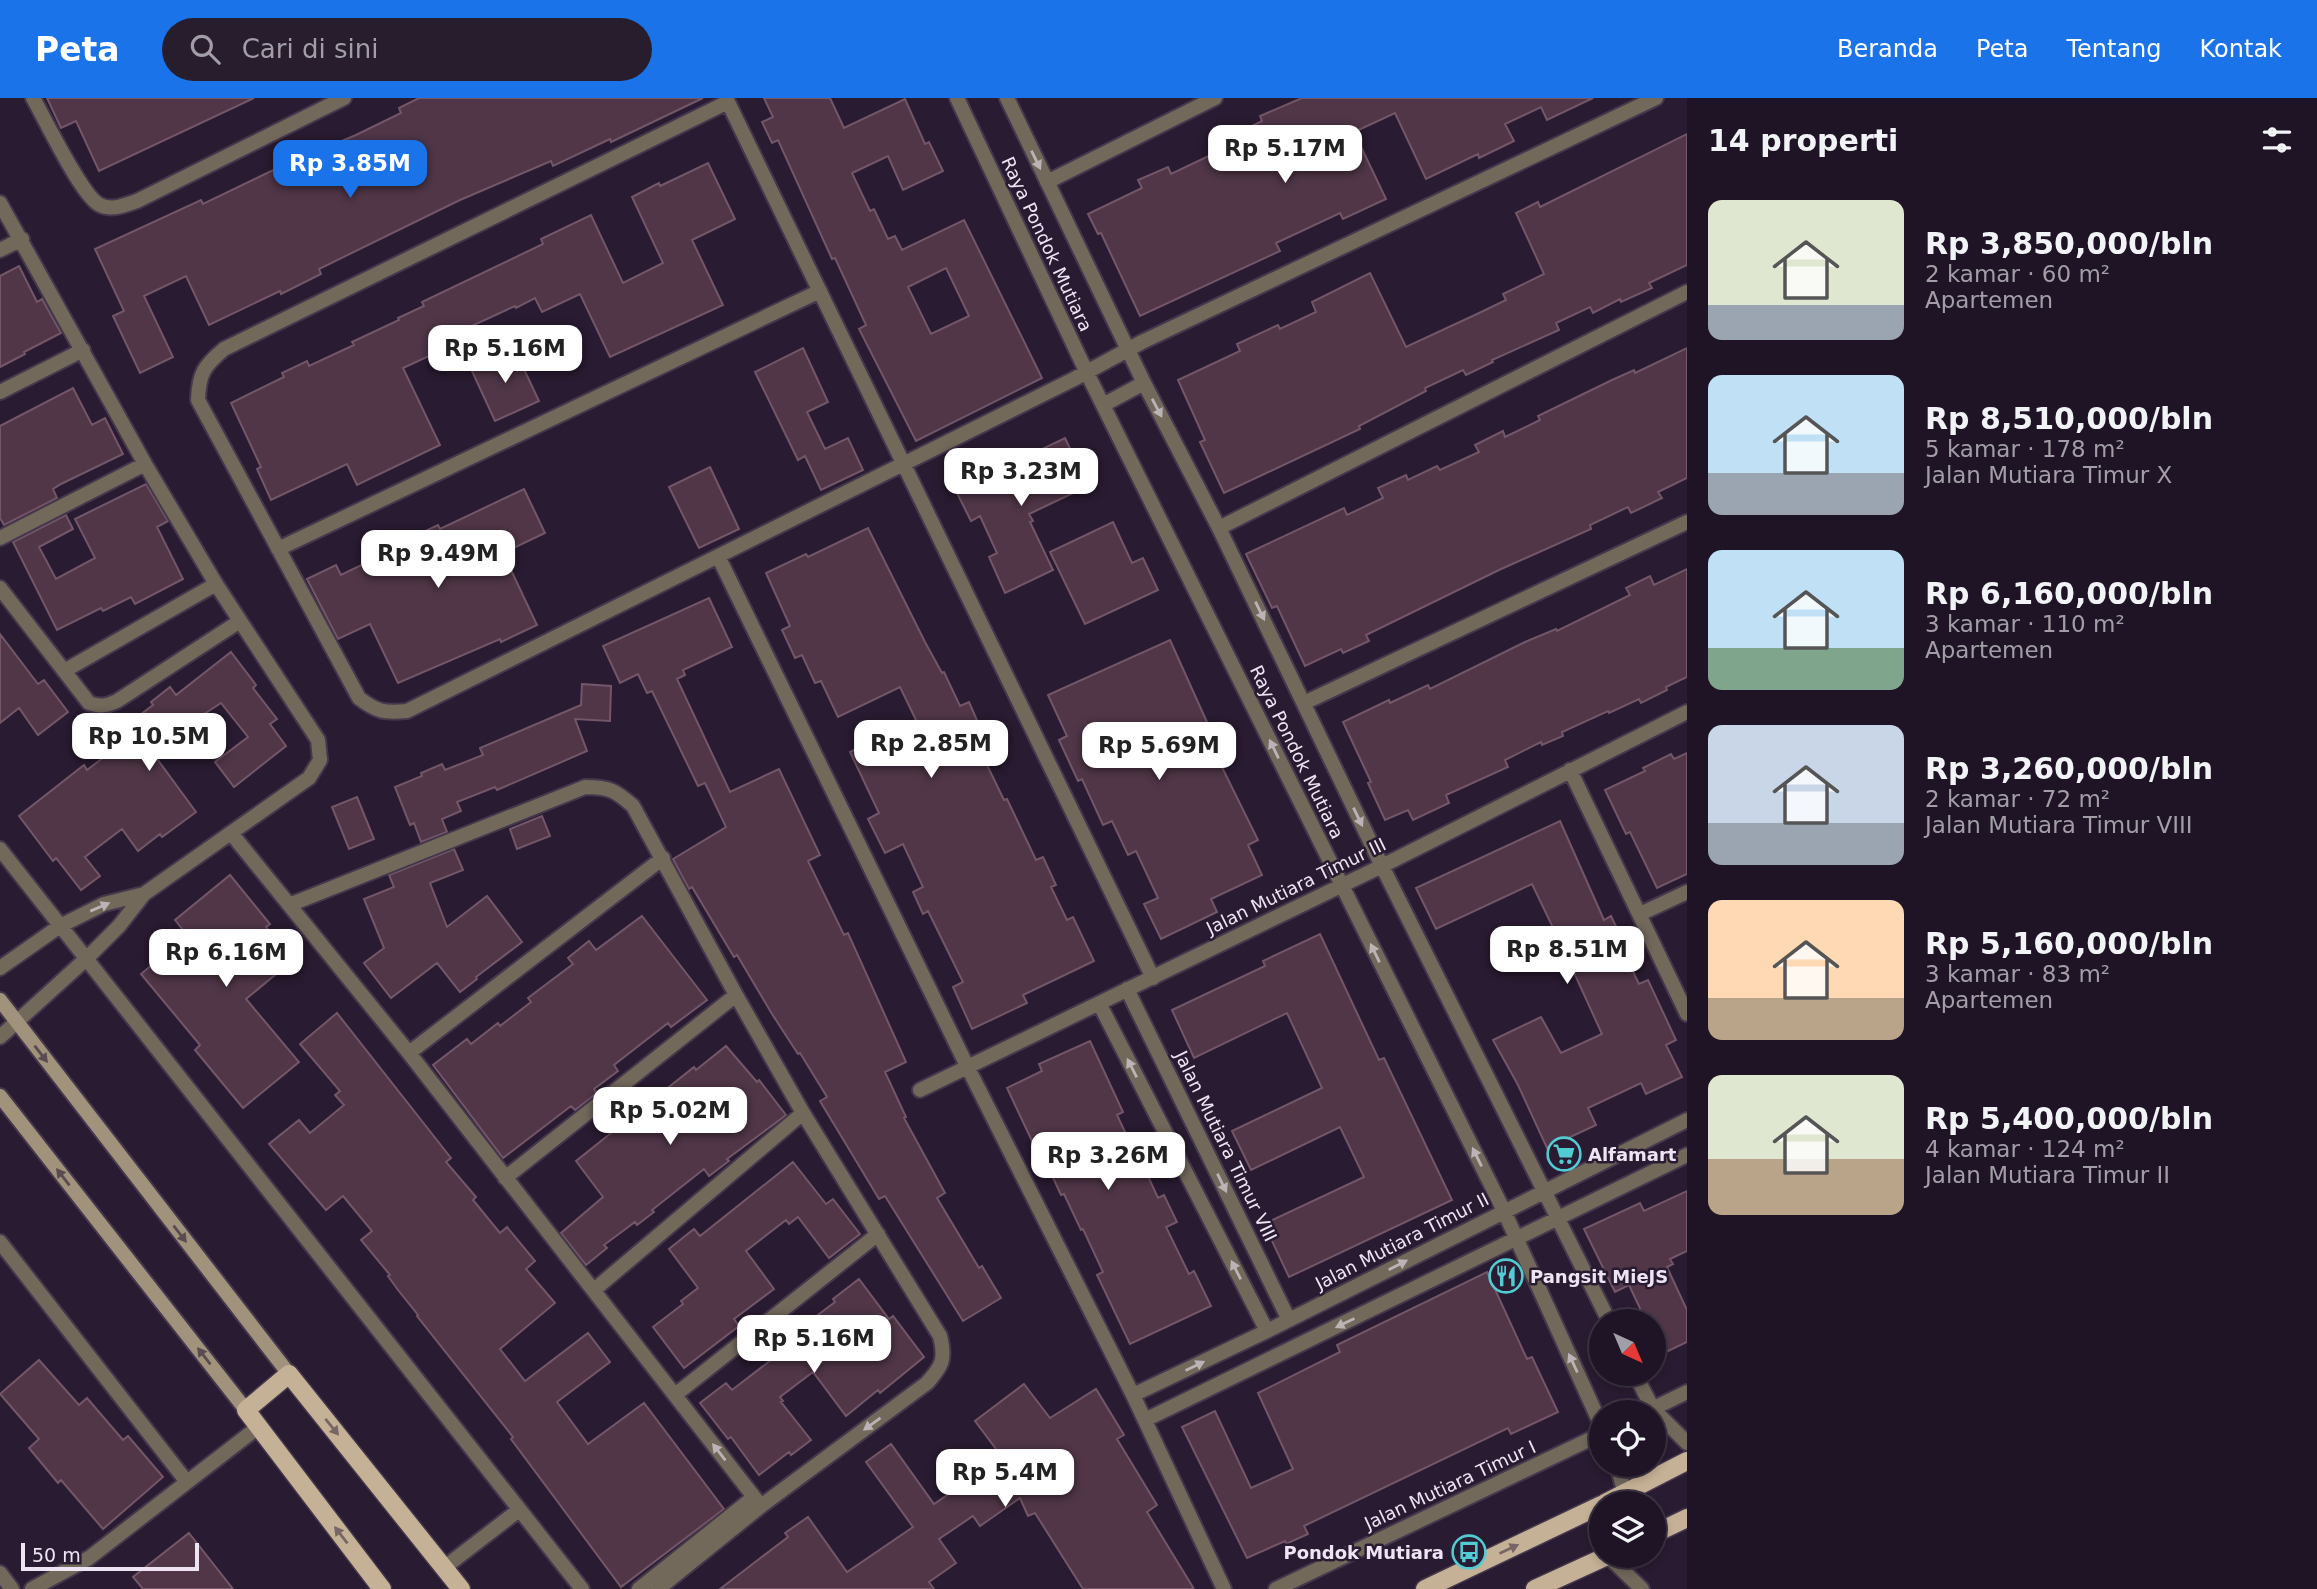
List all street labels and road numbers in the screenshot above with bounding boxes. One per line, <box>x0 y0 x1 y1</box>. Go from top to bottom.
street label: Raya Pondok Mutiara <box>997 153 1097 335</box>
street label: Raya Pondok Mutiara <box>1246 662 1348 842</box>
street label: Jalan Mutiara Timur III <box>1202 833 1389 939</box>
street label: Jalan Mutiara Timur VIII <box>1170 1046 1281 1245</box>
street label: Jalan Mutiara Timur II <box>1311 1188 1492 1294</box>
street label: Jalan Mutiara Timur I <box>1360 1436 1539 1534</box>

